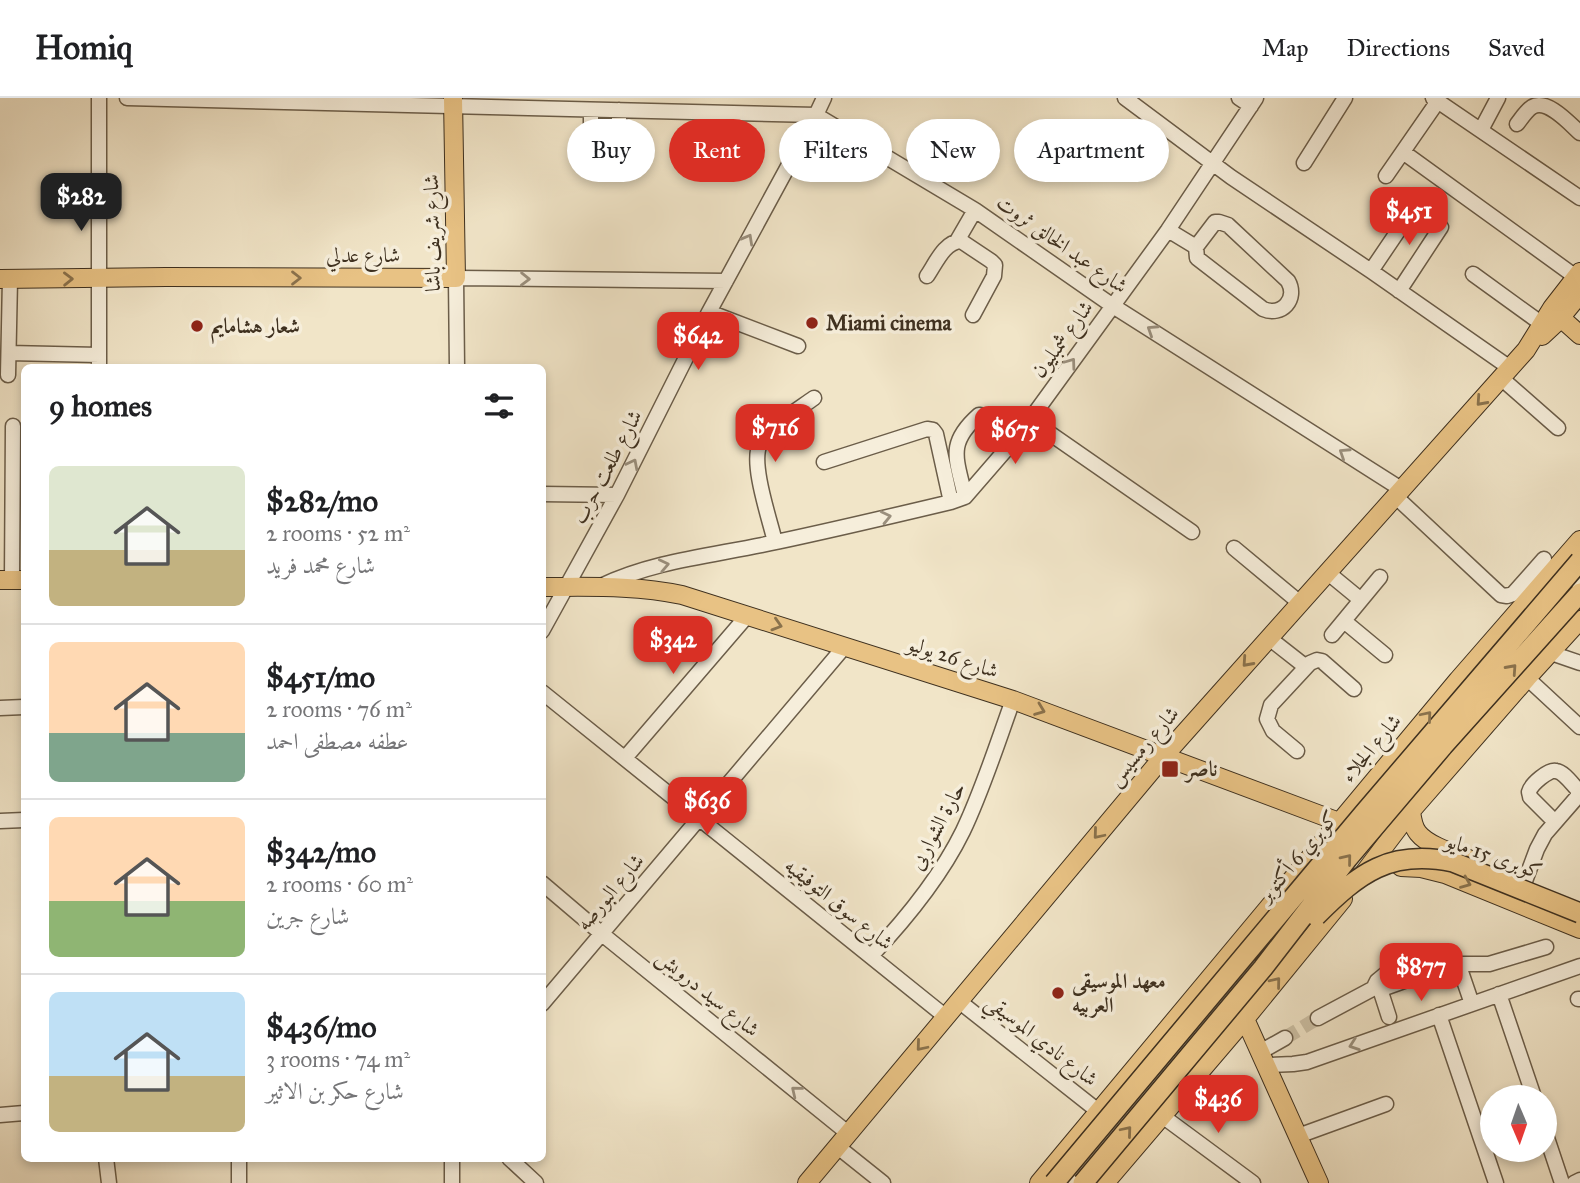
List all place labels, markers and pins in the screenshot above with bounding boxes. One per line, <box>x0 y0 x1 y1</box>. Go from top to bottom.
pin: $282 <box>40 174 122 233</box>
pin: $451 <box>1368 188 1450 247</box>
place label: Miami cinema <box>826 310 953 336</box>
place label: شعار هشامايم <box>211 313 300 344</box>
pin: $642 <box>657 313 739 372</box>
marker: Miami cinema <box>804 315 820 331</box>
marker: شعار هشامايم <box>189 318 205 334</box>
pin: $716 <box>734 404 816 464</box>
pin: $675 <box>974 406 1056 466</box>
pin: $342 <box>632 616 714 676</box>
place label: ناصر <box>1183 756 1218 783</box>
marker: ناصر <box>1160 759 1180 779</box>
pin: $636 <box>666 778 748 837</box>
pin: $877 <box>1380 944 1462 1003</box>
place label: معهد الموسيقى العربيه <box>1071 968 1166 1019</box>
marker: معهد الموسيقى العربيه <box>1050 985 1066 1001</box>
pin: $436 <box>1177 1076 1259 1135</box>

